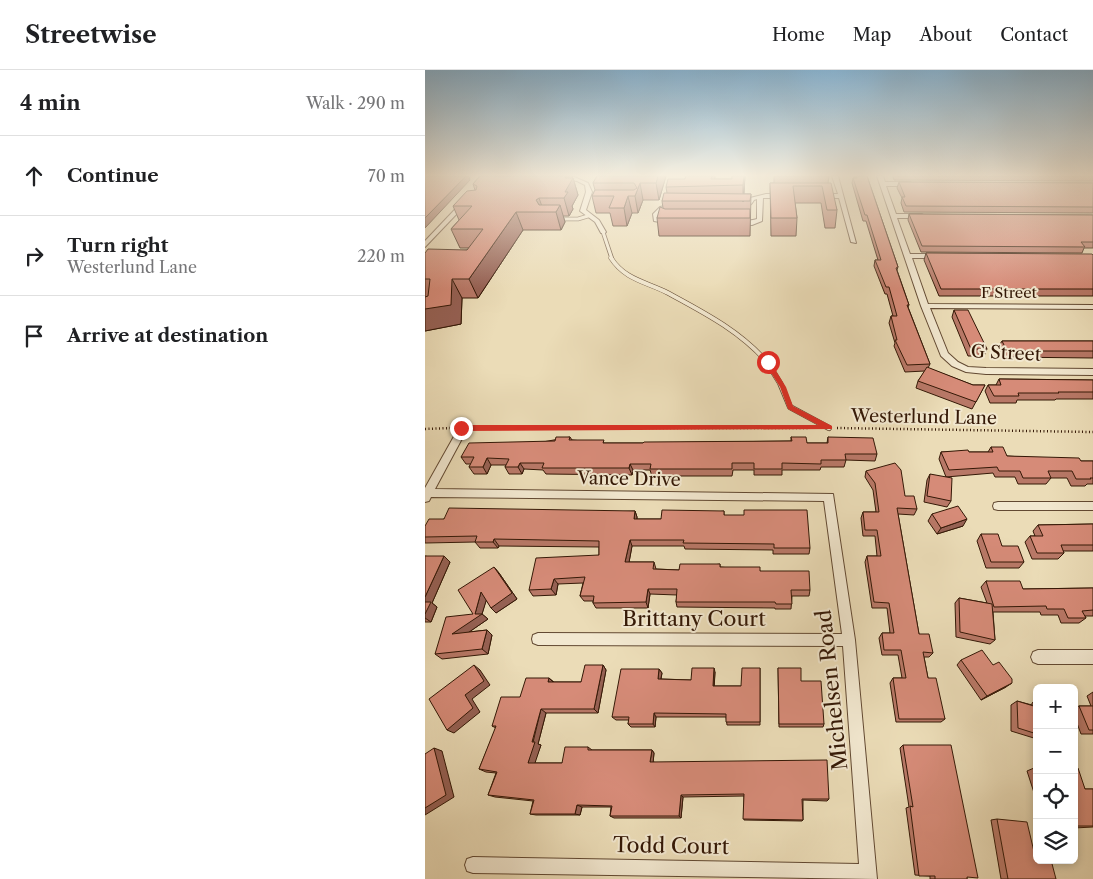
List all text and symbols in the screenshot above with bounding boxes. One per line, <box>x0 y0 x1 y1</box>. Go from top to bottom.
text: Streetwise <box>25 20 157 49</box>
text: Home <box>772 24 825 46</box>
text: Map <box>853 24 891 46</box>
text: About <box>919 24 972 46</box>
text: Contact <box>1000 24 1068 46</box>
text: 4 min <box>20 90 81 115</box>
text: Walk · 290 m <box>306 93 405 113</box>
icon: ahead <box>20 162 48 190</box>
text: Continue <box>67 164 159 187</box>
text: 70 m <box>368 166 405 186</box>
text: Turn right <box>67 234 168 257</box>
icon: right <box>20 242 48 270</box>
text: 220 m <box>357 246 405 266</box>
text: Westerlund Lane <box>67 257 197 277</box>
street label: F Street <box>981 283 1038 302</box>
icon: arrive <box>20 322 48 350</box>
text: Arrive at destination <box>67 324 268 347</box>
street label: G Street <box>970 340 1042 366</box>
route start <box>757 351 780 374</box>
street label: Westerlund Lane <box>850 405 997 429</box>
route end <box>450 417 473 440</box>
street label: Vance Drive <box>576 467 681 491</box>
street label: Brittany Court <box>622 606 766 631</box>
street label: Michelsen Road <box>811 608 852 772</box>
map controls <box>1033 684 1078 864</box>
button: + <box>1033 684 1078 729</box>
button: − <box>1033 729 1078 774</box>
button: locate <box>1033 774 1078 819</box>
button: layers <box>1033 819 1078 864</box>
street label: Todd Court <box>613 832 730 859</box>

